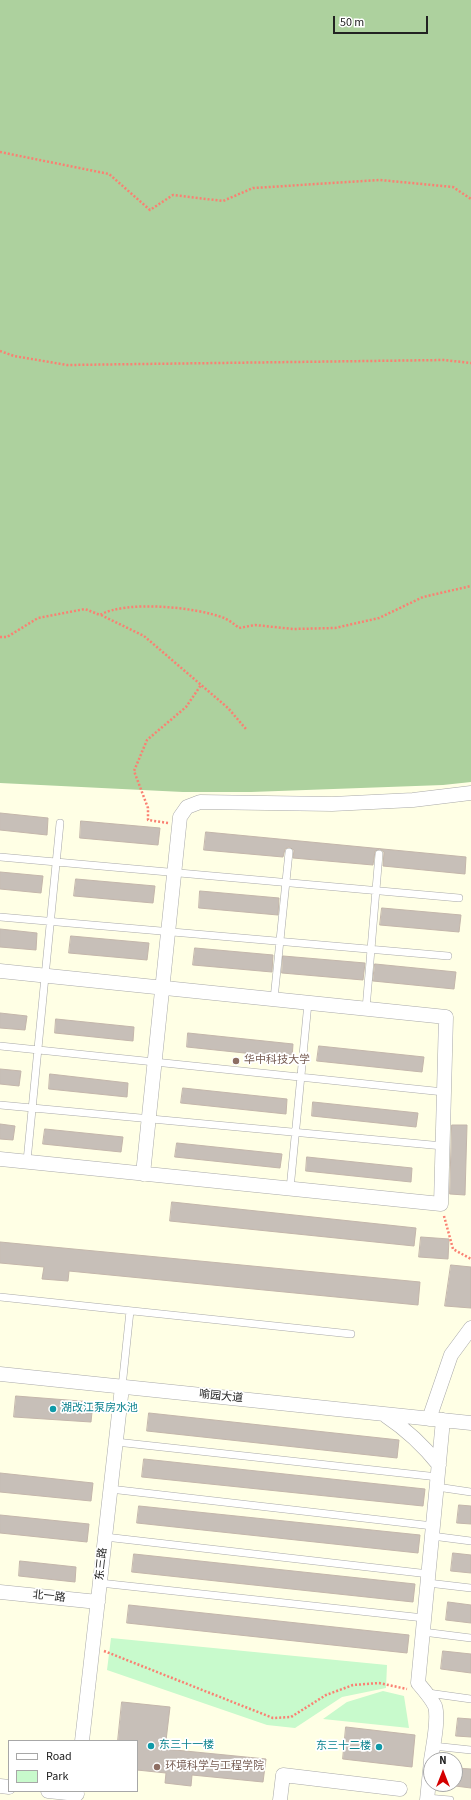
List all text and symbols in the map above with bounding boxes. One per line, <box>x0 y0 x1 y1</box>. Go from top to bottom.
scale bar <box>335 8 430 34</box>
text: 50 m <box>340 14 364 31</box>
place label: 华中科技大学 <box>244 1054 310 1068</box>
marker: 华中科技大学 <box>231 1056 241 1066</box>
street label: 喻园大道 <box>198 1388 244 1406</box>
place label: 湖改江泵房水池 <box>61 1402 138 1416</box>
marker: 湖改江泵房水池 <box>48 1404 58 1414</box>
street label: 东三路 <box>94 1547 110 1581</box>
street label: 北一路 <box>32 1589 66 1605</box>
place label: 东三十一楼 <box>159 1739 214 1753</box>
legend <box>8 1740 138 1792</box>
place label: 东三十二楼 <box>316 1740 371 1754</box>
marker: 东三十一楼 <box>146 1741 156 1751</box>
marker: 东三十二楼 <box>374 1742 384 1752</box>
text: Road <box>46 1748 72 1765</box>
north arrow <box>423 1752 463 1792</box>
text: N <box>439 1753 447 1768</box>
place label: 环境科学与工程学院 <box>165 1760 264 1774</box>
marker: 环境科学与工程学院 <box>152 1762 162 1772</box>
text: Park <box>46 1768 68 1785</box>

